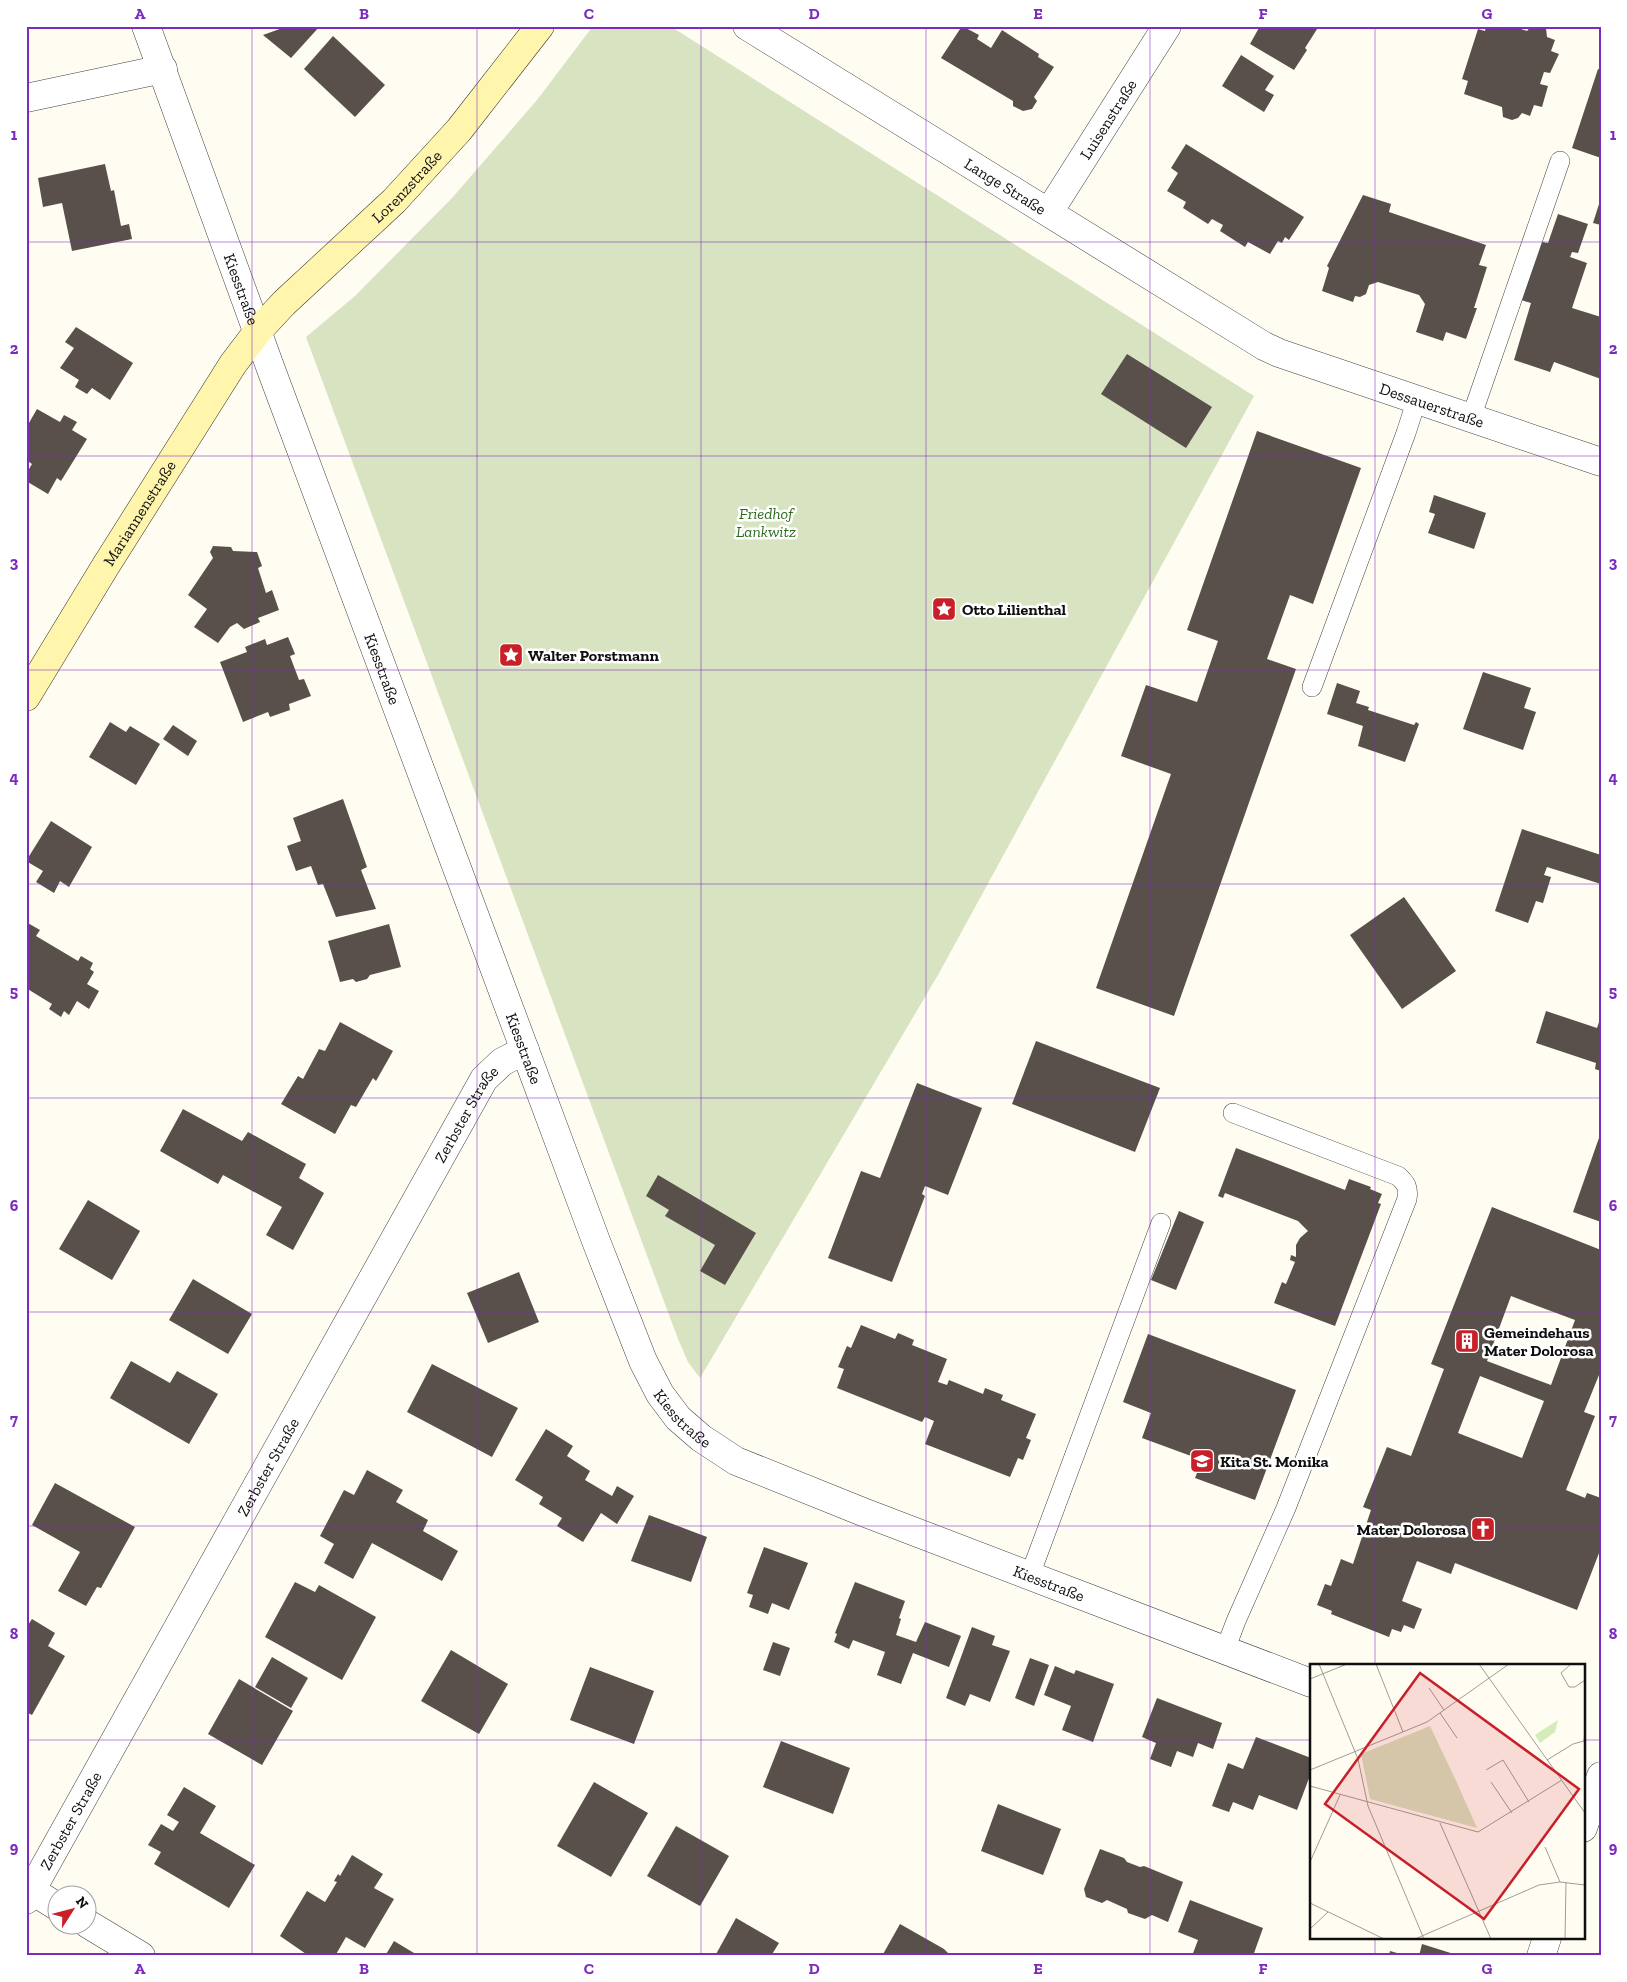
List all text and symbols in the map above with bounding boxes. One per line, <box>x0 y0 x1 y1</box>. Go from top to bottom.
text: A <box>135 4 146 23</box>
text: B <box>359 4 369 23</box>
text: C <box>584 4 594 23</box>
text: D <box>808 4 820 23</box>
text: E <box>1033 4 1043 23</box>
text: F <box>1258 4 1268 23</box>
text: G <box>1482 4 1493 23</box>
street label: Luisenstraße <box>1075 76 1140 163</box>
text: 1 <box>11 125 18 144</box>
text: 1 <box>1610 125 1617 144</box>
street label: Lorenzstraße <box>367 146 445 227</box>
street label: Lange Straße <box>961 154 1050 218</box>
street label: Kiesstraße <box>220 251 264 327</box>
text: 2 <box>10 339 19 358</box>
text: 2 <box>1609 339 1618 358</box>
street label: Dessauerstraße <box>1377 378 1487 431</box>
street label: Mariannenstraße <box>99 457 179 569</box>
park label: Friedhof Lankwitz <box>736 504 796 541</box>
text: 3 <box>10 553 19 572</box>
text: 3 <box>1609 553 1618 572</box>
place icon: Otto Lilienthal <box>931 596 957 622</box>
place label: Otto Lilienthal <box>962 600 1067 619</box>
street label: Kiesstraße <box>361 630 405 707</box>
place icon: Walter Porstmann <box>498 642 524 668</box>
place label: Walter Porstmann <box>528 646 660 665</box>
text: 4 <box>9 768 19 787</box>
text: 4 <box>1608 768 1618 787</box>
text: 5 <box>10 982 18 1001</box>
text: 5 <box>1609 982 1617 1001</box>
street label: Kiesstraße <box>502 1010 546 1087</box>
street label: Zerbster Straße <box>430 1061 502 1166</box>
text: 6 <box>10 1196 19 1215</box>
text: 6 <box>1609 1196 1618 1215</box>
place label: Gemeindehaus Mater Dolorosa <box>1484 1323 1594 1360</box>
building icon: Gemeindehaus Mater Dolorosa <box>1454 1328 1480 1354</box>
street label: Kiesstraße <box>650 1385 715 1452</box>
text: 7 <box>10 1410 18 1429</box>
text: 7 <box>1609 1410 1617 1429</box>
street label: Zerbster Straße <box>233 1414 303 1519</box>
school or university icon: Kita St. Monika <box>1189 1448 1215 1474</box>
place label: Kita St. Monika <box>1220 1452 1329 1471</box>
church icon: Mater Dolorosa <box>1470 1516 1496 1542</box>
place label: Mater Dolorosa <box>1356 1520 1466 1539</box>
street label: Kiesstraße <box>1011 1561 1087 1605</box>
text: 8 <box>10 1624 19 1643</box>
text: 8 <box>1609 1624 1618 1643</box>
inset map <box>1310 1664 1584 1940</box>
street label: Zerbster Straße <box>35 1768 105 1873</box>
text: 9 <box>10 1838 19 1857</box>
text: 9 <box>1609 1838 1618 1857</box>
north arrow <box>48 1884 98 1934</box>
text: N <box>72 1893 92 1912</box>
text: A <box>135 1959 146 1978</box>
text: B <box>359 1959 369 1978</box>
text: C <box>584 1959 594 1978</box>
text: D <box>808 1959 820 1978</box>
text: E <box>1033 1959 1043 1978</box>
text: F <box>1258 1959 1268 1978</box>
text: G <box>1482 1959 1493 1978</box>

